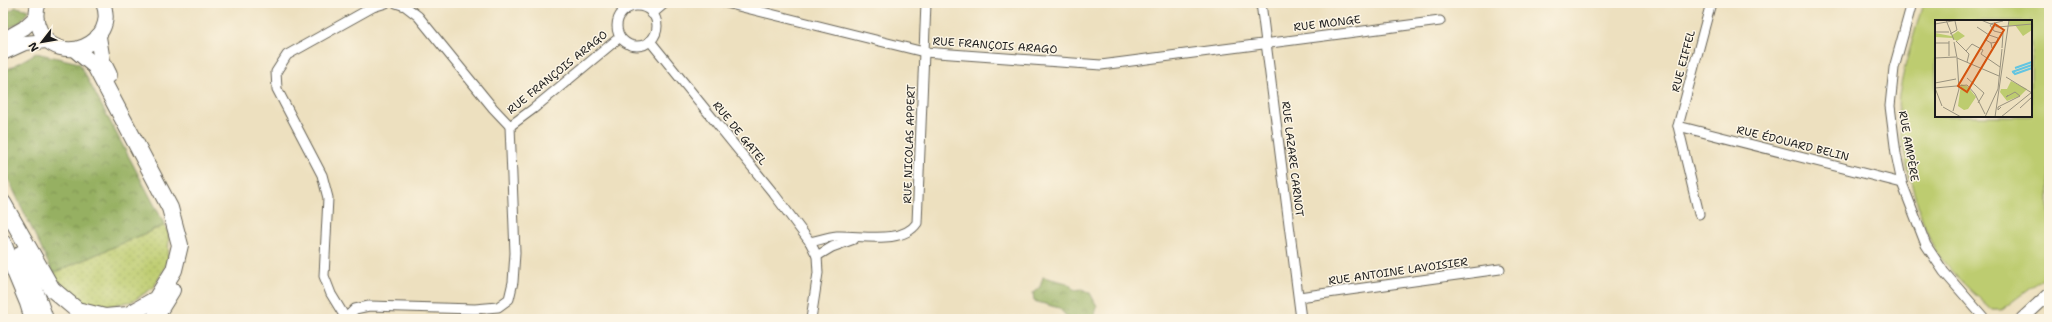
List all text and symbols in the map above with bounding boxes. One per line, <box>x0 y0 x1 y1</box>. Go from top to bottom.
street label: RUE MONGE <box>1293 12 1362 35</box>
inset map <box>1935 20 2032 117</box>
north arrow <box>22 22 62 62</box>
street label: RUE FRANÇOIS ARAGO <box>504 27 611 118</box>
street label: RUE EIFFEL <box>1668 29 1699 94</box>
street label: RUE FRANÇOIS ARAGO <box>932 34 1058 57</box>
text: N <box>25 39 43 54</box>
street label: RUE NICOLAS APPERT <box>900 84 919 204</box>
street label: RUE DE GATEL <box>709 98 770 168</box>
street label: RUE LAZARE CARNOT <box>1278 100 1307 218</box>
street label: RUE AMPÈRE <box>1895 109 1923 183</box>
street label: RUE ÉDOUARD BELIN <box>1735 121 1851 165</box>
street label: RUE ANTOINE LAVOISIER <box>1327 254 1469 289</box>

